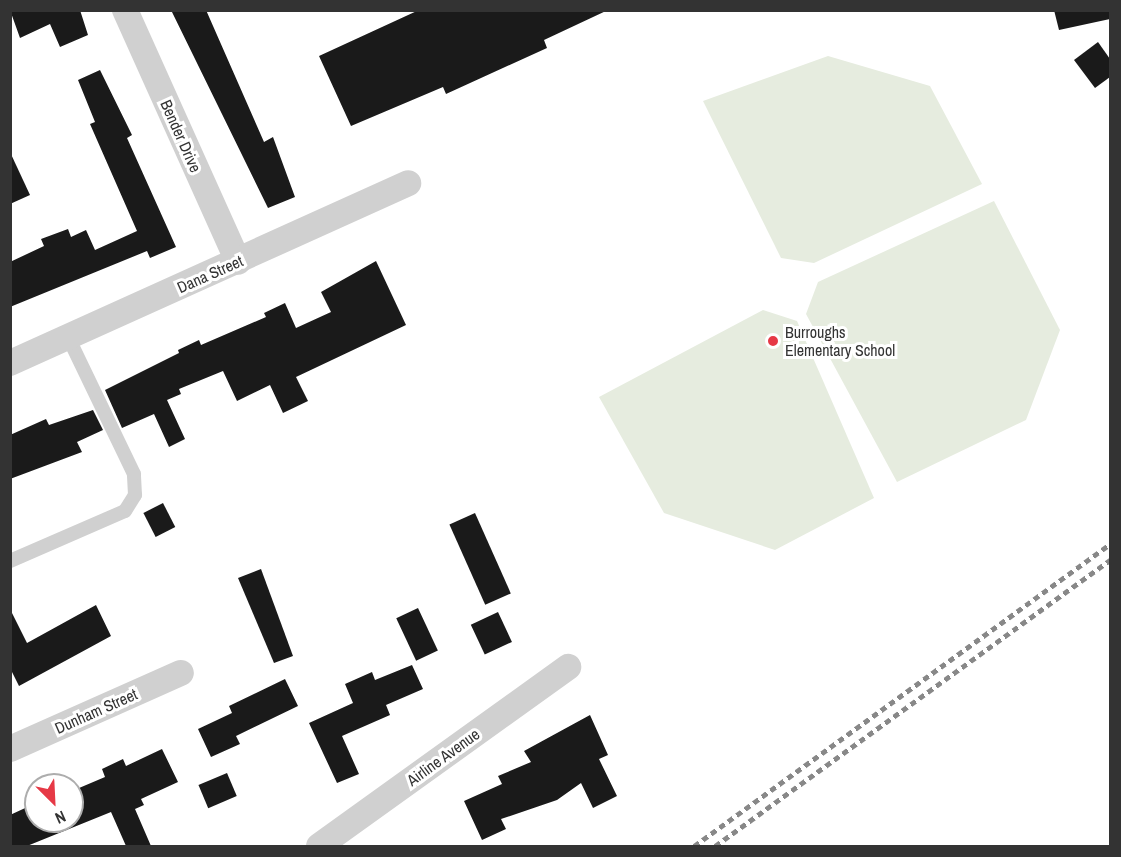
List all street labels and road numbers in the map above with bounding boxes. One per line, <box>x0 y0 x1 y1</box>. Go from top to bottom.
street label: Bender Drive <box>157 97 205 175</box>
street label: Dana Street <box>174 251 246 297</box>
street label: Dunham Street <box>52 684 140 738</box>
street label: Airline Avenue <box>403 724 483 790</box>

